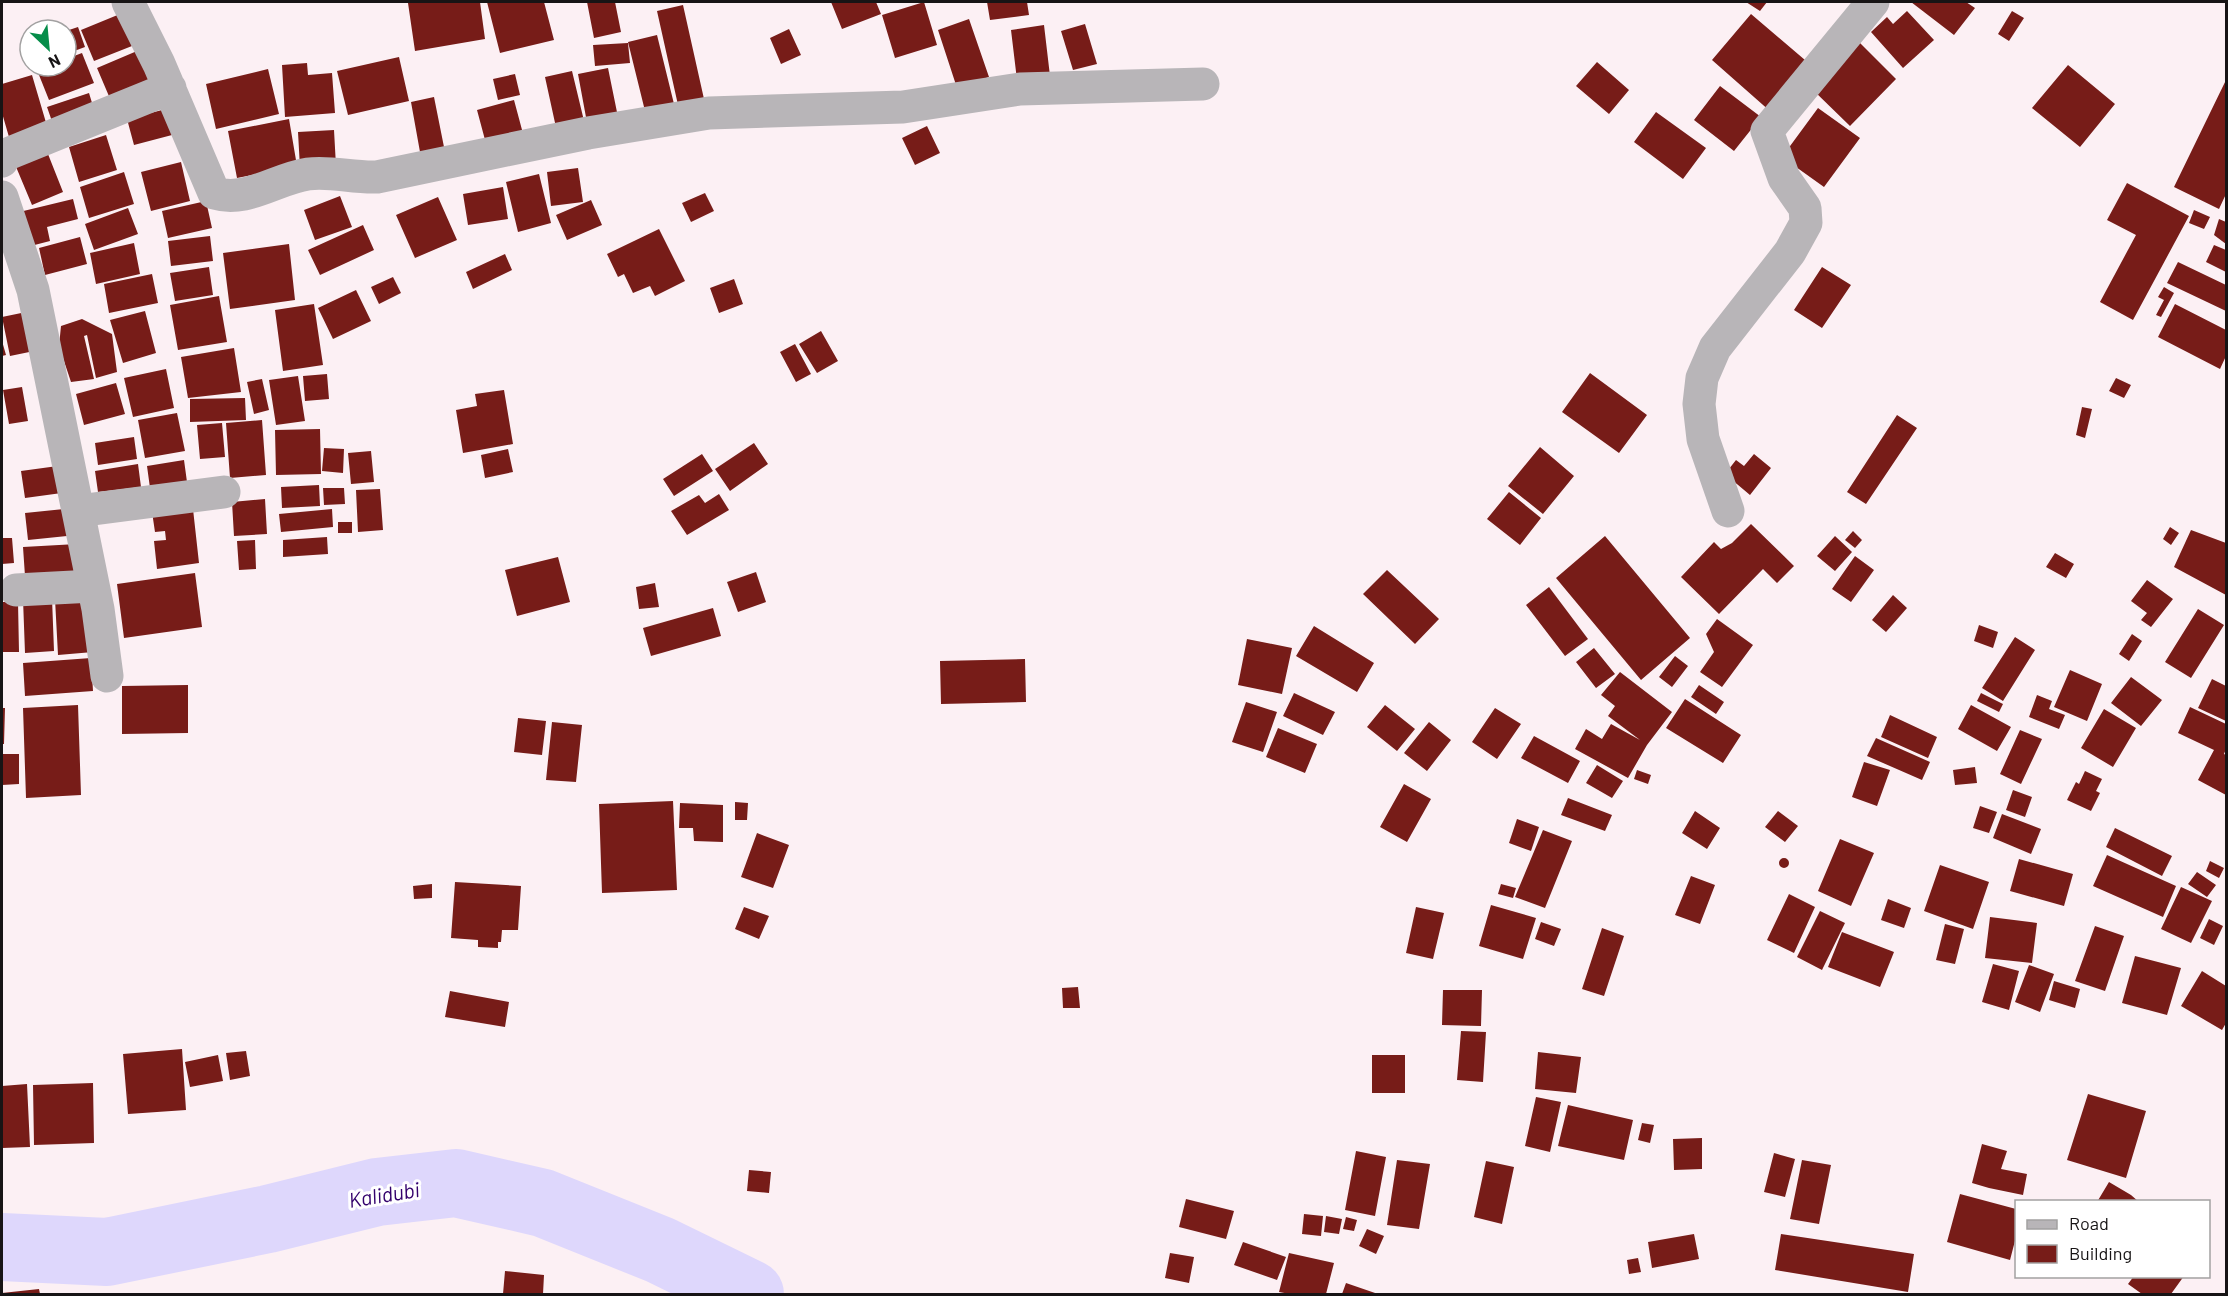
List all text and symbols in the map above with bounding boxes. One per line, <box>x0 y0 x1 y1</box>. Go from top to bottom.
north arrow <box>18 18 78 78</box>
text: N <box>46 51 64 73</box>
water label: Kalidubi <box>347 1176 422 1212</box>
legend <box>2015 1200 2210 1278</box>
text: Road <box>2069 1212 2109 1234</box>
text: Building <box>2069 1242 2132 1264</box>

